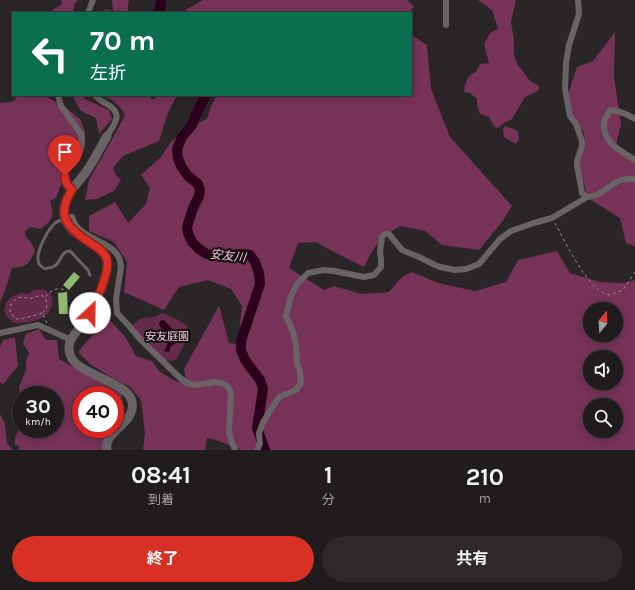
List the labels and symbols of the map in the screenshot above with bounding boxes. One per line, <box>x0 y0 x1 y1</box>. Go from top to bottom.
pin <box>48 135 82 176</box>
water label: 安友川 <box>209 247 249 265</box>
position arrow <box>69 292 111 334</box>
north arrow <box>583 302 623 342</box>
park label: 安友庭園 <box>145 330 189 343</box>
speed limit sign: 40 <box>72 386 124 438</box>

